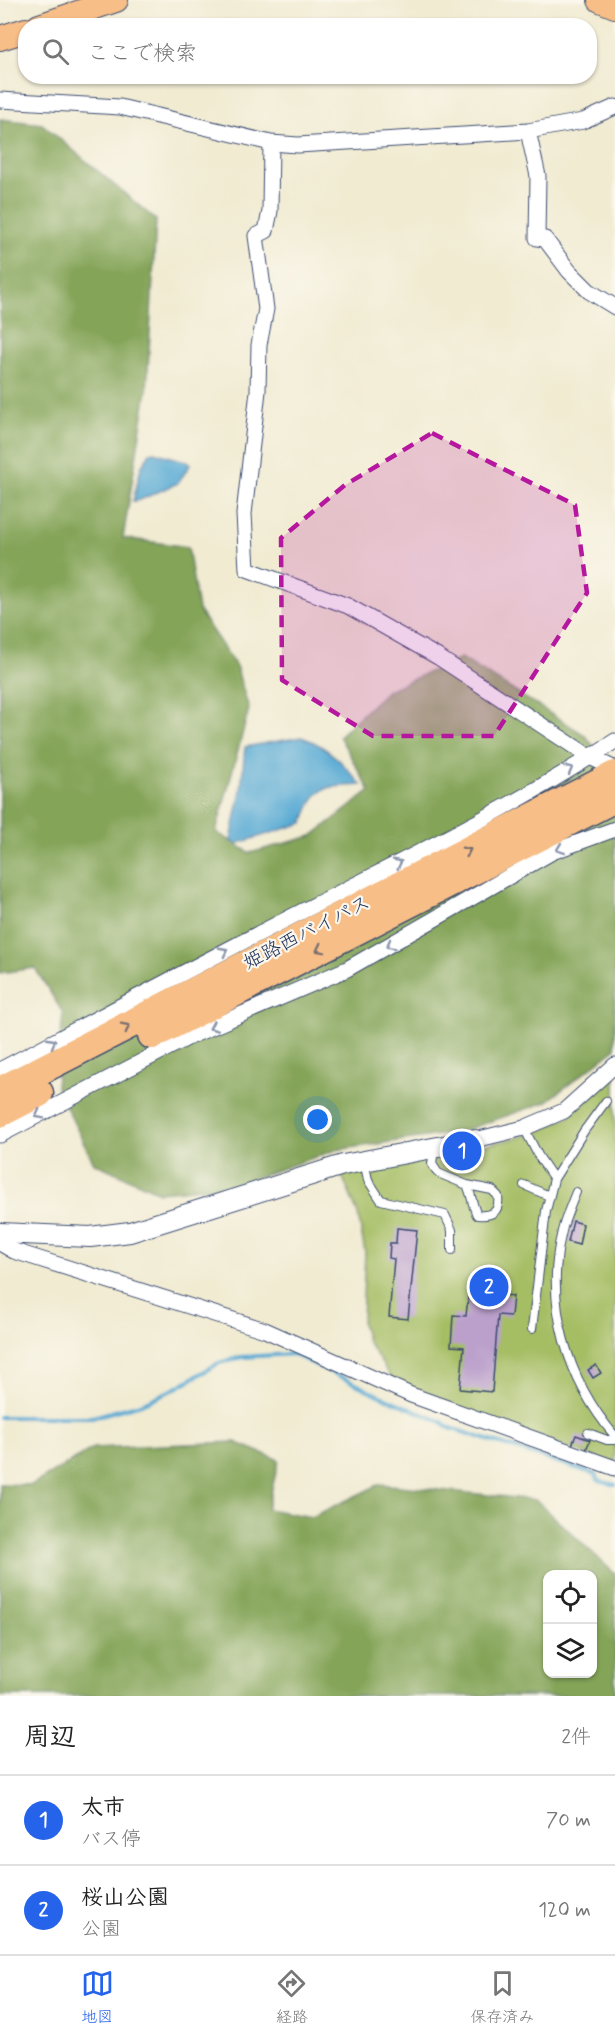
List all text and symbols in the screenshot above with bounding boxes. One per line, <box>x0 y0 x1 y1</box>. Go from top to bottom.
search box <box>18 18 597 84</box>
icon: search <box>39 35 72 68</box>
text: ここで検索 <box>87 40 197 68</box>
one-way arrow <box>563 765 573 777</box>
one-way arrow <box>555 842 566 855</box>
one-way arrow <box>461 847 472 858</box>
one-way arrow <box>392 859 402 870</box>
street label: 姫路西バイパス <box>239 889 375 977</box>
one-way arrow <box>386 937 396 949</box>
one-way arrow <box>315 942 326 954</box>
one-way arrow <box>218 947 229 958</box>
one-way arrow <box>209 1019 220 1031</box>
one-way arrow <box>119 1022 130 1034</box>
one-way arrow <box>45 1038 56 1049</box>
your location <box>303 1105 332 1134</box>
one-way arrow <box>35 1107 46 1119</box>
pin: 1 <box>442 1128 482 1174</box>
pin: 2 <box>470 1264 508 1310</box>
map controls <box>543 1570 597 1678</box>
button: locate <box>543 1570 597 1624</box>
button: layers <box>543 1624 597 1678</box>
text: 周辺 <box>24 1721 76 1755</box>
text: 2件 <box>561 1724 591 1751</box>
text: 太市 <box>81 1794 125 1822</box>
text: 1 <box>39 1807 48 1834</box>
text: 70 m <box>546 1807 591 1834</box>
text: バス停 <box>81 1826 141 1853</box>
text: 桜山公園 <box>81 1884 169 1912</box>
text: 2 <box>39 1897 48 1924</box>
text: 120 m <box>538 1897 591 1924</box>
text: 公園 <box>81 1916 121 1943</box>
tab: 地図 <box>81 1967 114 2028</box>
tab: 経路 <box>275 1967 308 2028</box>
tab: 保存済み <box>470 1967 534 2028</box>

